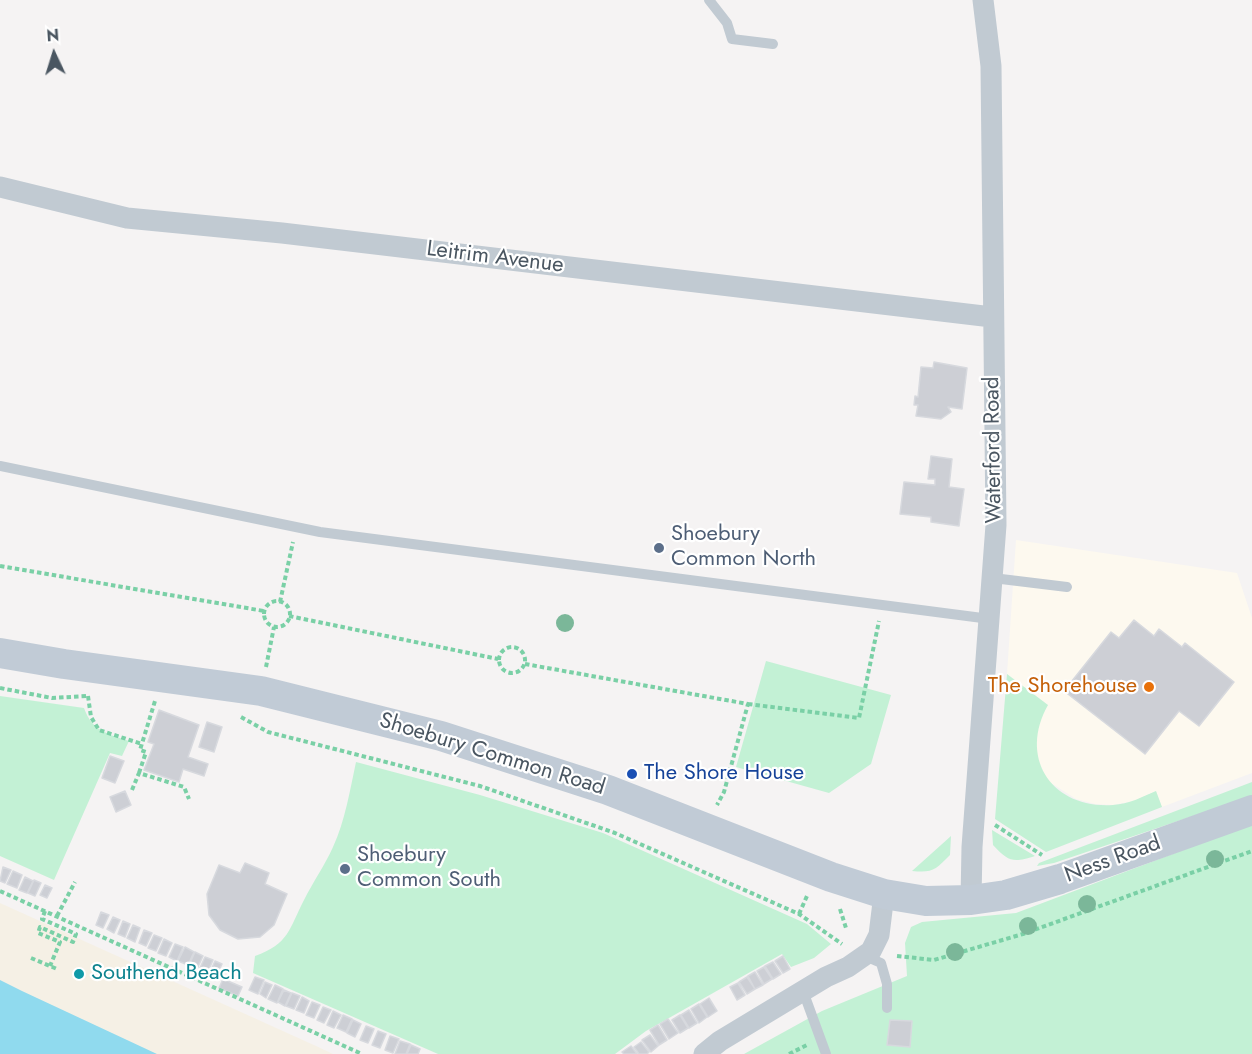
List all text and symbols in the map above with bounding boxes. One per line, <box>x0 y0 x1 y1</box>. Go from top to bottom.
north arrow <box>24 24 84 84</box>
text: N <box>46 24 60 47</box>
street label: Leitrim Avenue <box>425 237 565 279</box>
street label: Waterford Road <box>980 376 1008 524</box>
place label: Shoebury Common North <box>671 522 816 574</box>
marker: Shoebury Common North <box>652 541 666 555</box>
place label: The Shorehouse <box>988 674 1137 700</box>
marker: The Shorehouse <box>1142 680 1156 694</box>
street label: Shoebury Common Road <box>376 708 608 802</box>
place label: The Shore House <box>644 761 804 787</box>
marker: The Shore House <box>625 767 639 781</box>
street label: Ness Road <box>1061 830 1165 890</box>
place label: Shoebury Common South <box>357 843 501 894</box>
marker: Shoebury Common South <box>338 862 352 876</box>
place label: Southend Beach <box>91 961 242 987</box>
marker: Southend Beach <box>72 967 86 981</box>

